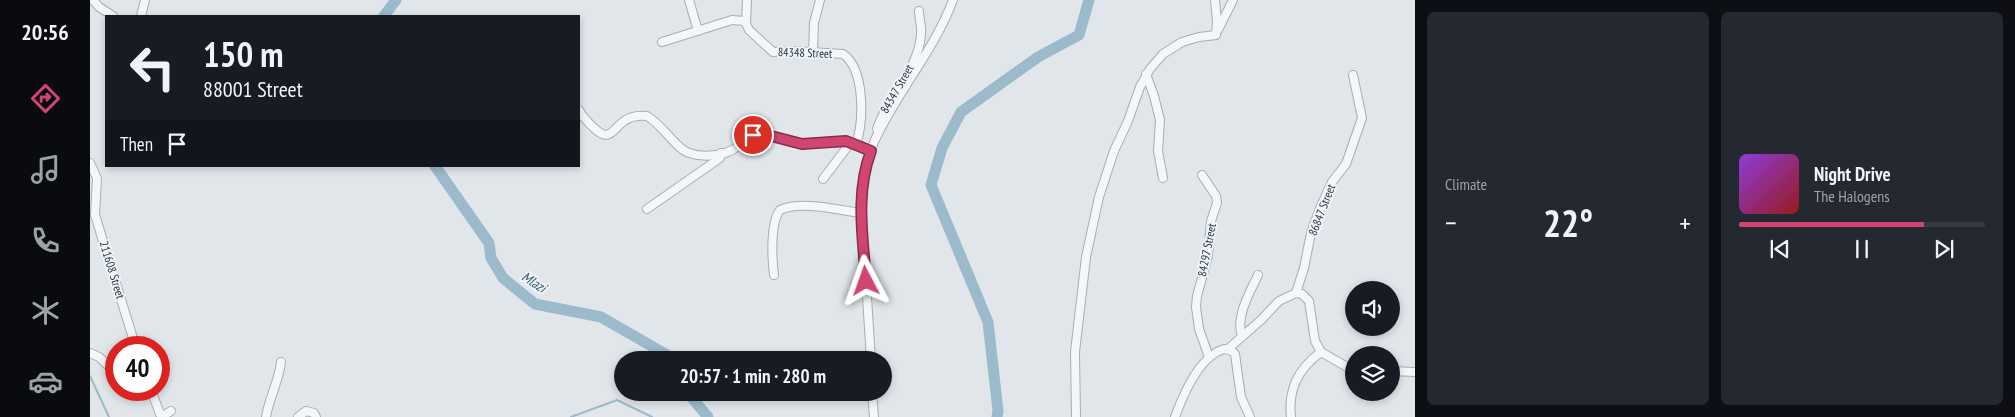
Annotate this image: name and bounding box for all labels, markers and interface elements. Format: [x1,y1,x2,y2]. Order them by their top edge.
text: 20:56 [21,18,69,46]
text: 150 m [203,31,284,77]
icon: left [120,35,185,100]
street label: 84348 Street [778,44,833,61]
street label: 84347 Street [877,61,917,116]
text: 88001 Street [203,75,303,103]
icon: directions [28,81,63,116]
pin [732,114,774,156]
icon: arrive [739,121,767,149]
icon: arrive [163,130,191,158]
text: Then [120,132,153,156]
icon: music [28,152,63,187]
text: Night Drive [1814,162,1891,186]
text: Climate [1445,174,1487,194]
street label: 86847 Street [1305,181,1338,238]
text: The Halogens [1814,186,1890,206]
text: 22° [1543,198,1593,247]
text: − [1445,204,1457,241]
text: + [1679,204,1691,241]
street label: 84297 Street [1194,221,1219,278]
icon: phone [28,223,63,258]
icon: previous [1766,235,1794,263]
icon: pause [1848,235,1876,263]
icon: next [1930,235,1958,263]
street label: 211608 Street [97,239,129,301]
position arrow [839,254,891,306]
water label: Mlazi [518,267,551,298]
map controls [1345,281,1400,401]
button: sound [1345,281,1400,336]
icon: climate [28,293,63,328]
speed limit sign: 40 [105,336,170,401]
button: layers [1345,346,1400,401]
icon: car [28,364,63,399]
text: 20:57 · 1 min · 280 m [680,364,826,388]

